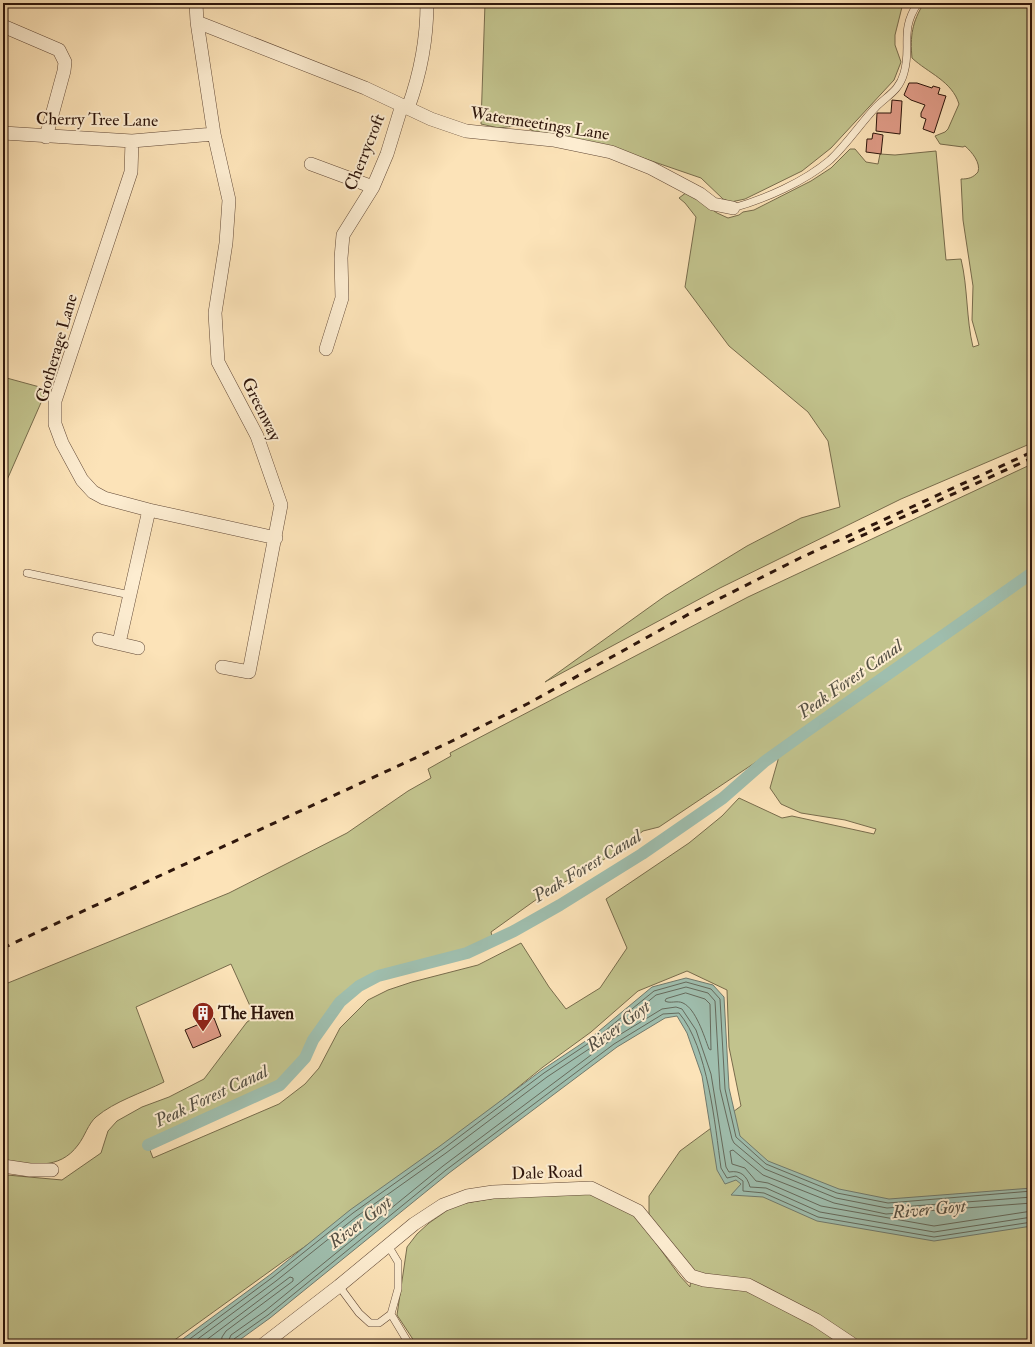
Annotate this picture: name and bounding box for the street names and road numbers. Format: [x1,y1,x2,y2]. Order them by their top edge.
street label: Watermeetings Lane [468,102,611,145]
street label: Cherry Tree Lane [36,108,158,132]
street label: Cherrycroft [340,110,390,194]
street label: Gotherage Lane [31,292,82,405]
street label: Greenway [236,374,286,445]
street label: Dale Road [511,1161,584,1184]

